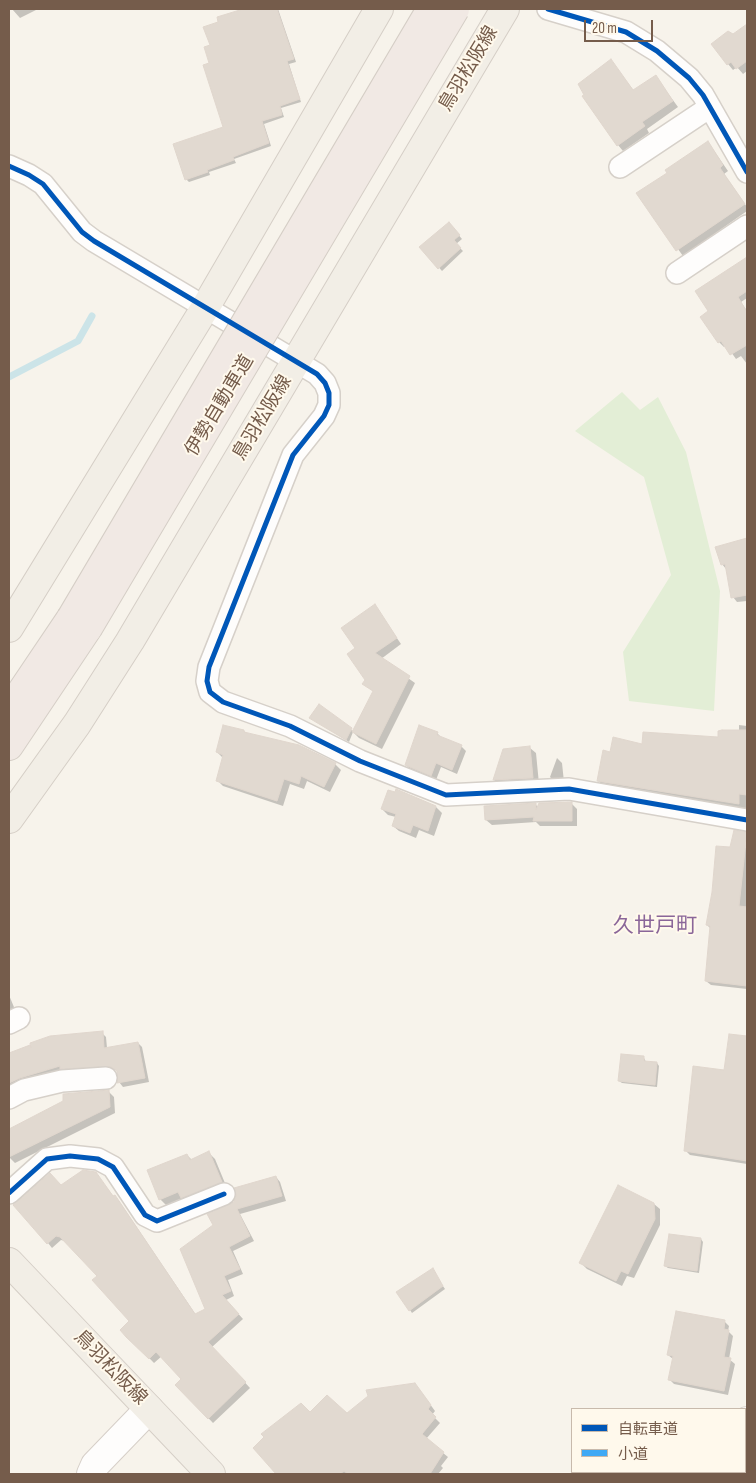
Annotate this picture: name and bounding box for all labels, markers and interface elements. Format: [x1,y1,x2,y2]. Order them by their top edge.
scale bar [586,10,655,42]
text: 20 m [592,19,617,38]
street label: 鳥羽松阪線 [435,22,503,116]
street label: 伊勢自動車道 [181,351,259,461]
street label: 鳥羽松阪線 [229,371,297,465]
district label: 久世戸町 [613,914,697,940]
street label: 鳥羽松阪線 [69,1326,151,1410]
legend [571,1408,746,1473]
text: 自転車道 [618,1420,678,1439]
text: 小道 [618,1445,648,1464]

